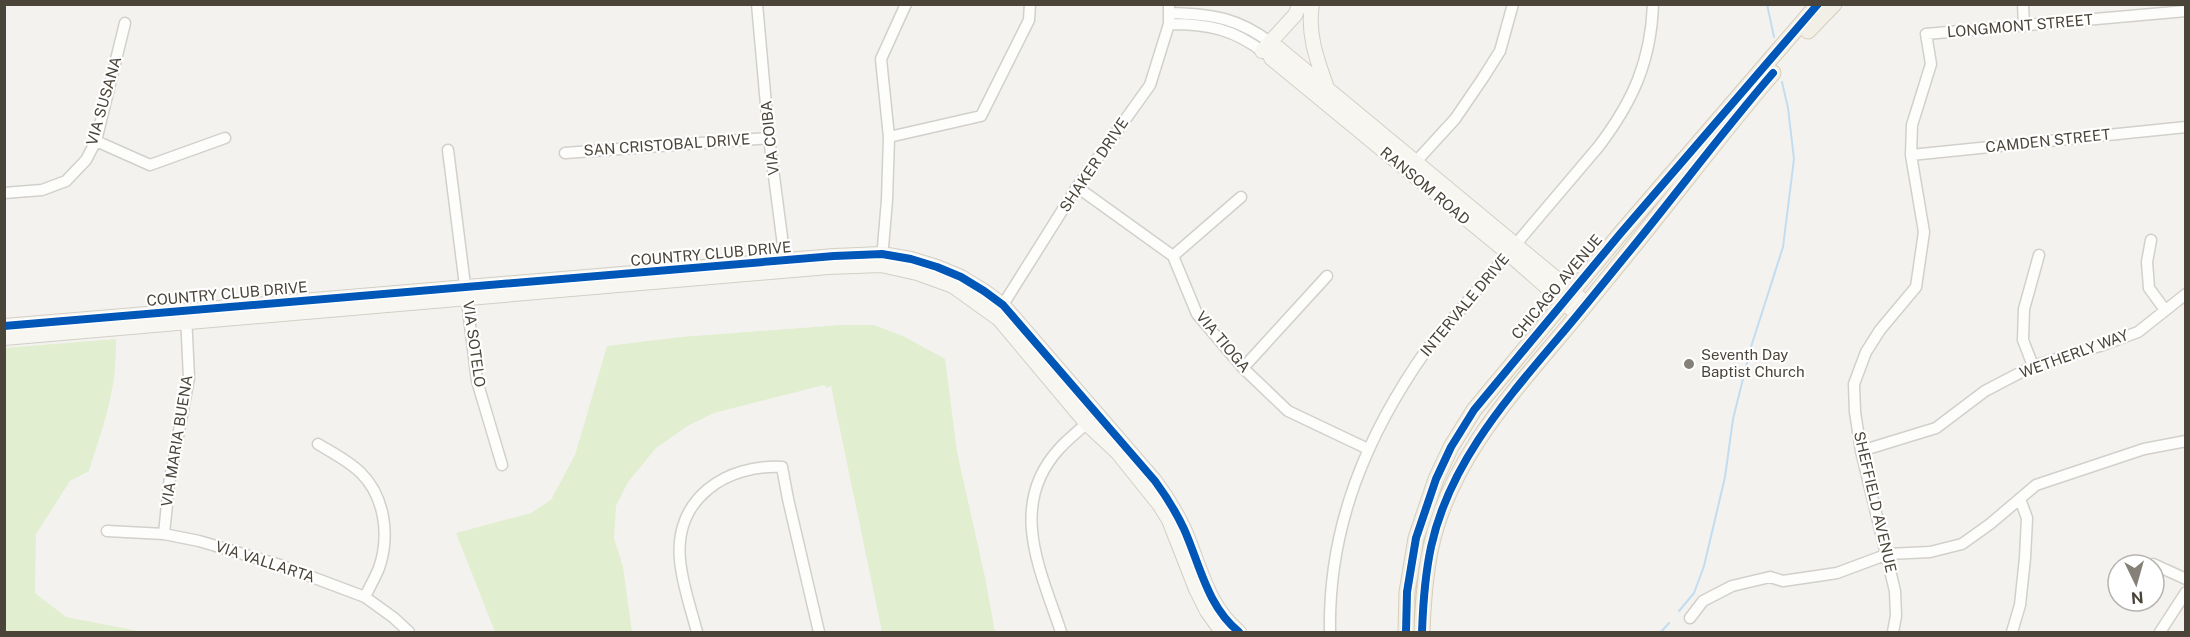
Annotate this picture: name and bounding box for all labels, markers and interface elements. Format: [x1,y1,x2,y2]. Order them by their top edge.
street label: LONGMONT STREET [1946,11,2094,40]
street label: VIA SUSANA [83,54,124,147]
street label: VIA COIBA [757,100,782,176]
street label: SHAKER DRIVE [1056,114,1131,215]
street label: CAMDEN STREET [1985,125,2111,156]
street label: SAN CRISTOBAL DRIVE [583,130,751,159]
street label: RANSOM ROAD [1377,143,1473,228]
street label: CHICAGO AVENUE [1508,231,1605,342]
street label: COUNTRY CLUB DRIVE [630,238,792,269]
street label: INTERVALE DRIVE [1417,250,1512,359]
street label: COUNTRY CLUB DRIVE [146,278,308,309]
street label: VIA SOTELO [460,300,489,388]
street label: VIA TIOGA [1193,308,1254,376]
street label: WETHERLY WAY [2017,326,2131,381]
place label: Seventh Day Baptist Church [1701,346,1805,380]
marker: Seventh Day Baptist Church [1682,357,1696,371]
street label: VIA MARIA BUENA [158,373,195,508]
street label: SHEFFIELD AVENUE [1851,430,1900,574]
street label: VIA VALLARTA [213,537,317,586]
north arrow [2106,553,2166,613]
text: N [2130,587,2144,607]

